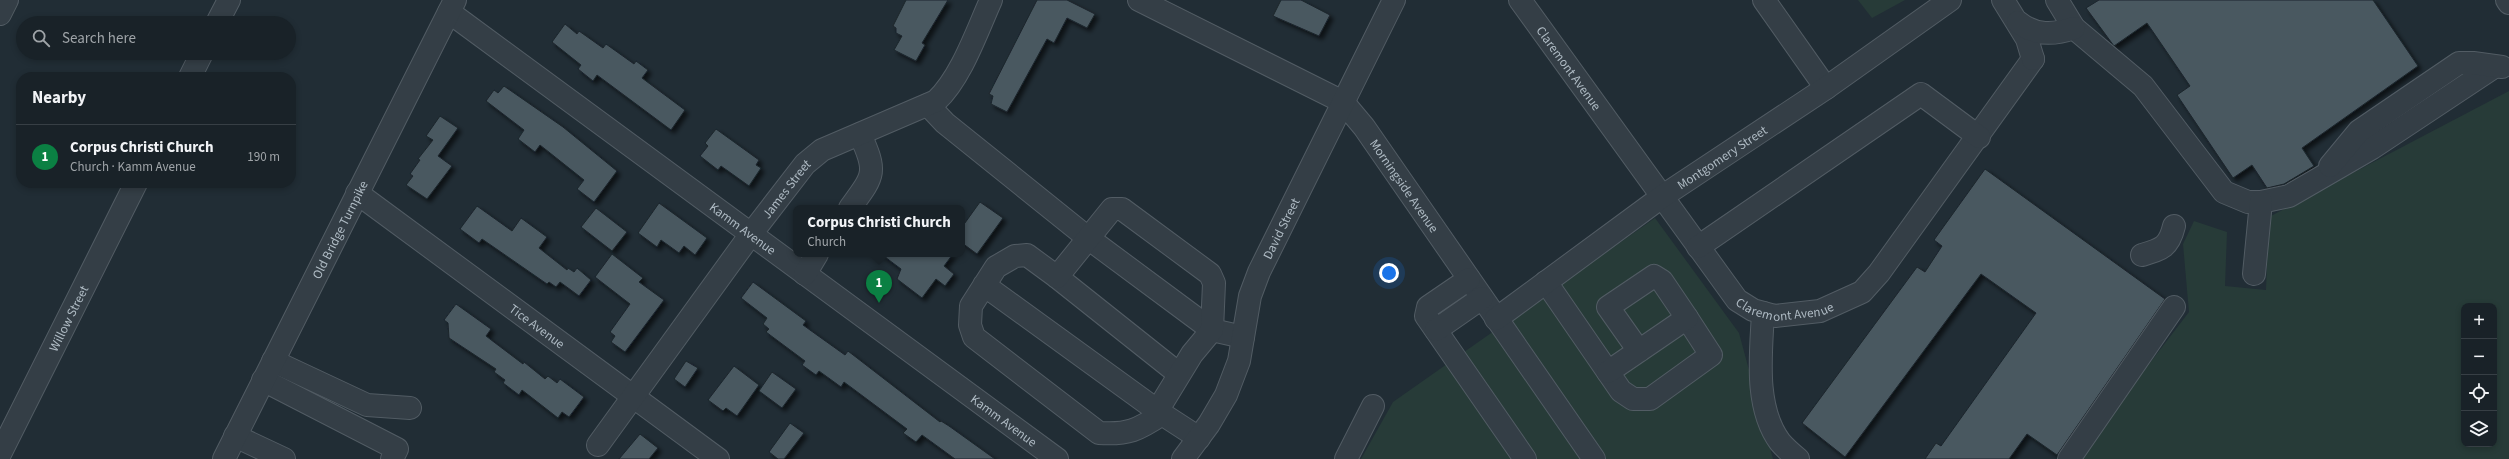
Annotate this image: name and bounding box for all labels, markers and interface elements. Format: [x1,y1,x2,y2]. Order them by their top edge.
search box [16,16,296,60]
street label: Claremont Avenue [1532,23,1605,115]
icon: search [30,27,52,49]
text: Search here [62,28,136,49]
text: Nearby [32,86,86,110]
street label: Montgomery Street [1674,121,1772,194]
street label: Morningside Avenue [1365,136,1443,237]
text: Corpus Christi Church [70,137,214,158]
text: 1 [42,148,48,166]
text: 190 m [247,148,280,166]
street label: James Street [758,155,815,223]
text: Church · Kamm Avenue [70,158,196,176]
street label: Old Bridge Turnpike [308,178,373,282]
street label: David Street [1259,194,1305,262]
street label: Kamm Avenue [706,199,779,259]
popup [793,205,965,257]
text: Corpus Christi Church [807,212,951,233]
text: Church [807,233,846,251]
your location [1379,263,1399,283]
pin: 1 [866,270,892,303]
street label: Willow Street [45,282,93,355]
street label: Claremont Avenue [1732,294,1837,326]
street label: Tice Avenue [505,300,568,353]
map controls [2461,303,2497,447]
button: + [2461,303,2497,339]
button: − [2461,339,2497,375]
button: locate [2461,375,2497,411]
street label: Kamm Avenue [967,390,1040,451]
button: layers [2461,411,2497,447]

